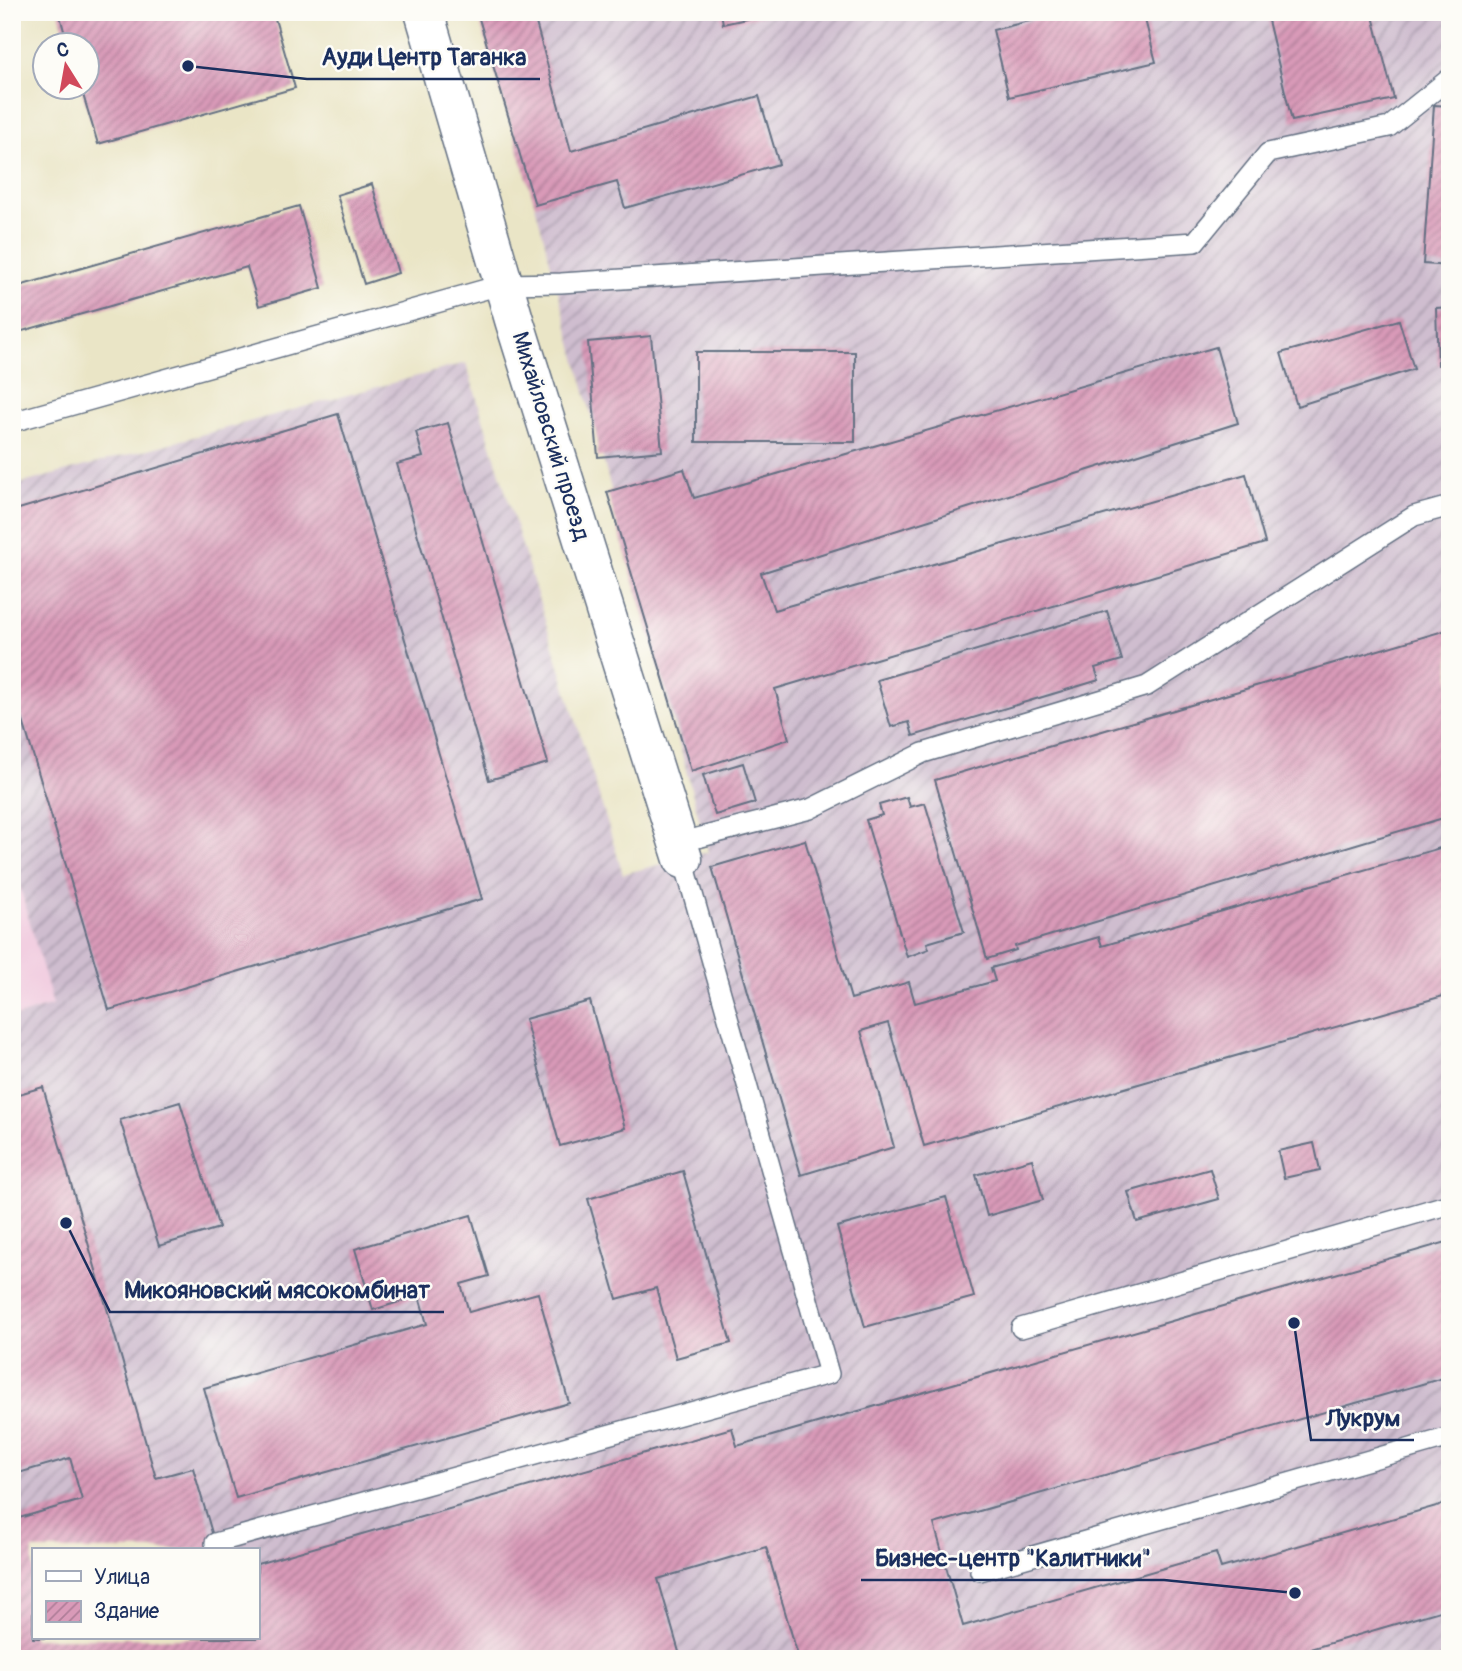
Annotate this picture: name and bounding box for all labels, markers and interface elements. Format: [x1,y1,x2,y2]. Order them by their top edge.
north arrow [32,32,102,102]
callout: Ауди Центр Таганка [307,34,540,79]
text: С [55,37,71,63]
text: Ауди Центр Таганка [322,43,526,72]
street label: Михайловский проезд [505,328,597,544]
callout: Микояновский мясокомбинат [110,1267,444,1312]
text: Микояновский мясокомбинат [124,1276,431,1305]
callout: Лукрум [1311,1395,1414,1440]
text: Лукрум [1325,1404,1400,1433]
callout: Бизнес-центр "Калитники" [861,1535,1164,1580]
text: Бизнес-центр "Калитники" [875,1544,1151,1573]
legend [32,1548,259,1640]
text: Улица [94,1564,150,1591]
text: Здание [94,1598,160,1625]

